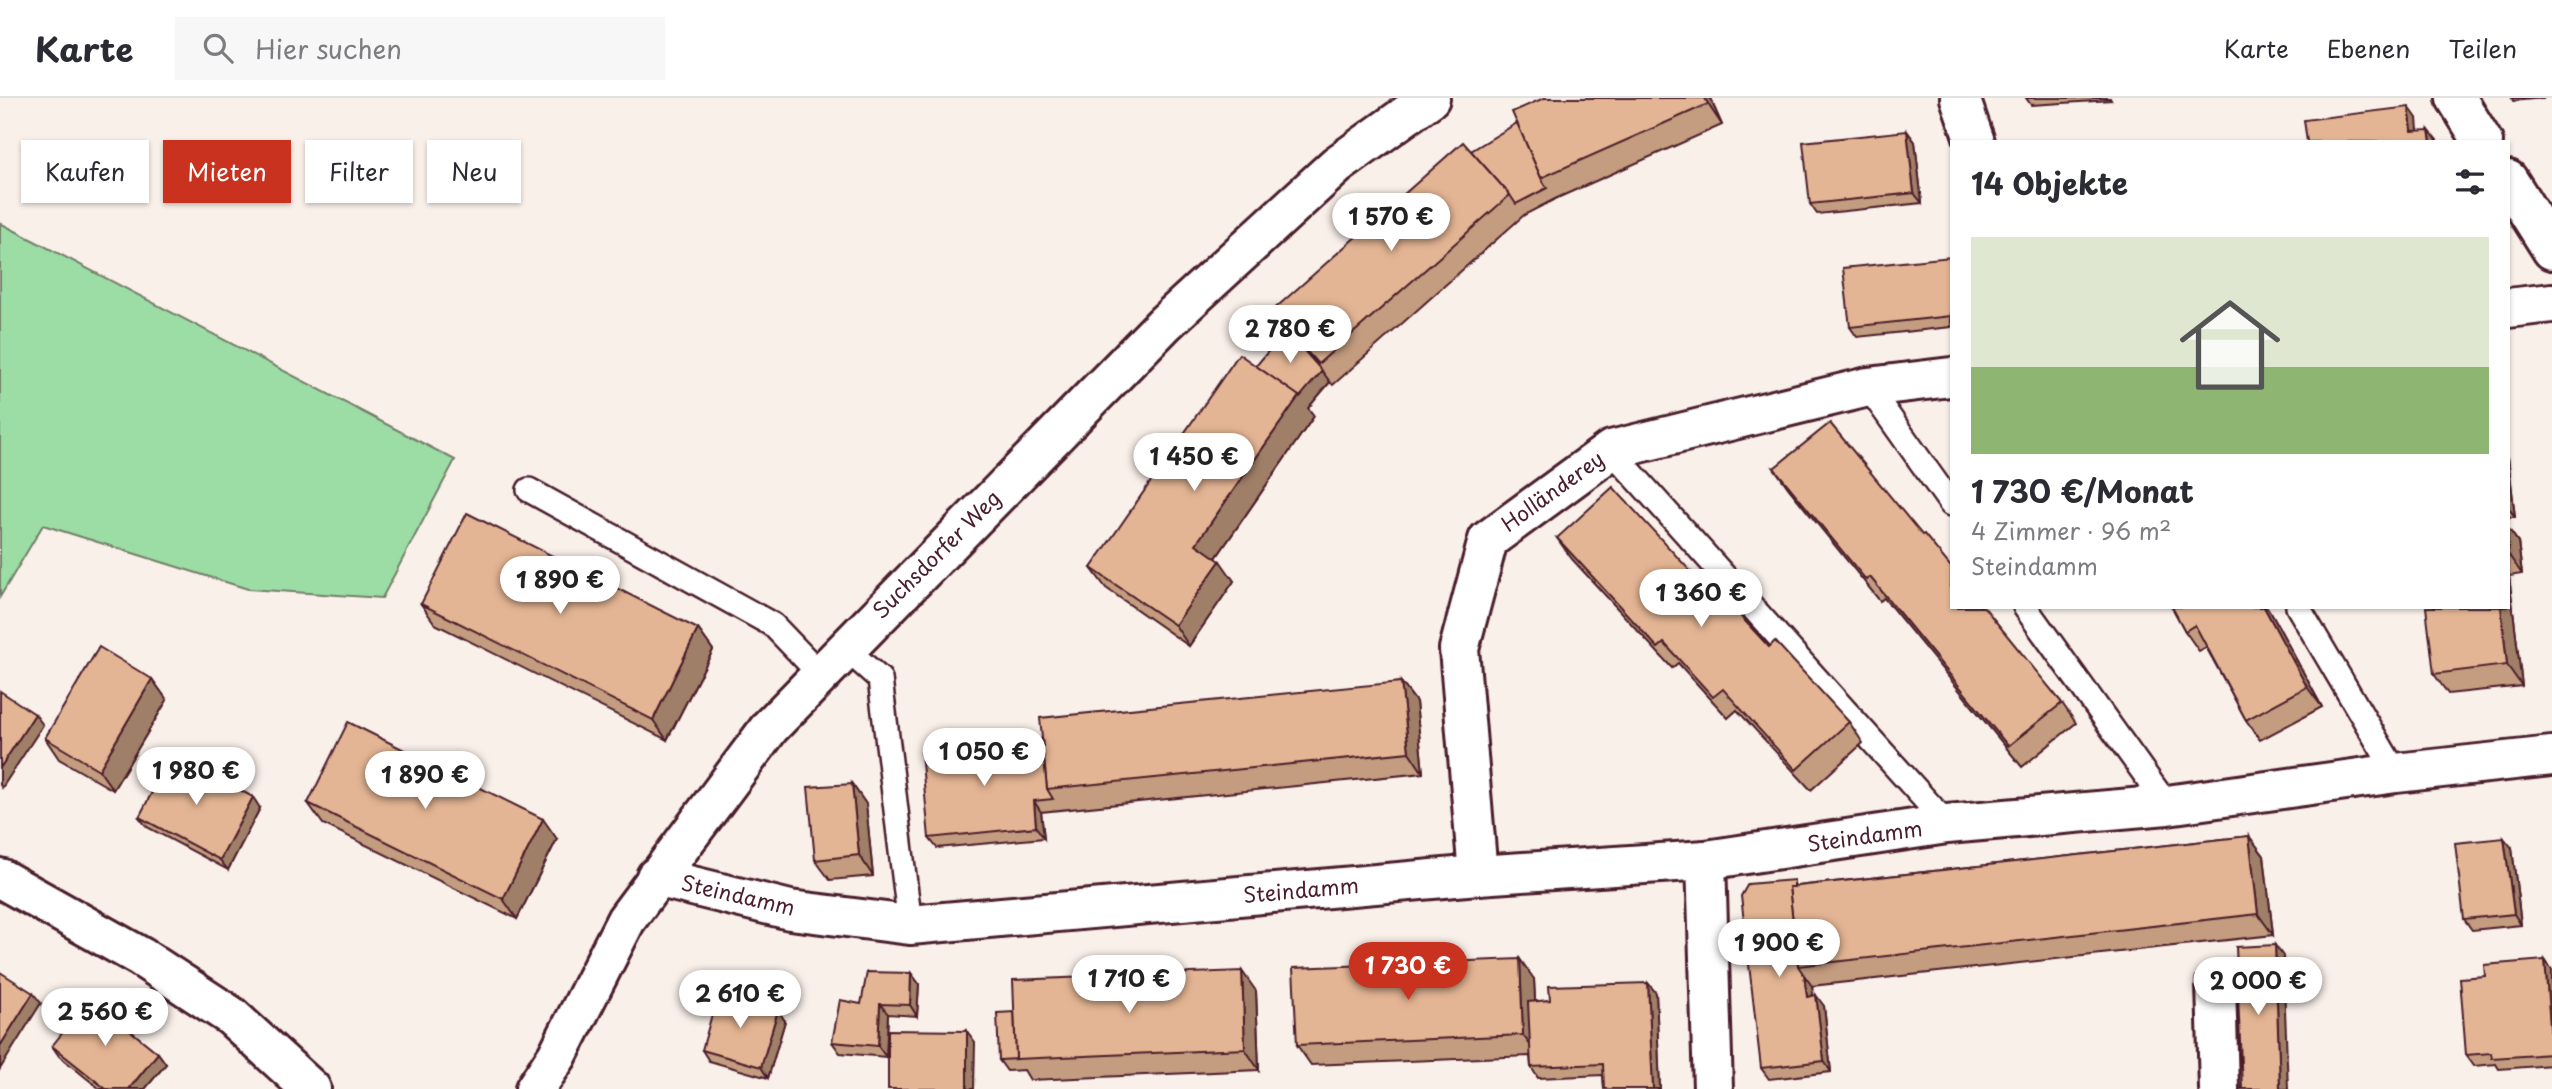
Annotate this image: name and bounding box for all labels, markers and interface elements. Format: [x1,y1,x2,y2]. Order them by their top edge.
search box [175,17,665,80]
text: Karte [35,23,133,73]
icon: search [199,29,237,67]
text: Hier suchen [255,29,402,68]
text: Karte [2224,30,2289,66]
text: Ebenen [2327,30,2410,66]
text: Teilen [2448,30,2517,66]
chip: Kaufen [21,140,149,203]
chip: Mieten [163,140,291,203]
chip: Filter [305,140,413,203]
chip: Neu [427,140,521,203]
text: 14 Objekte [1971,160,2128,205]
icon: filters [2451,163,2489,201]
pin: 1 570 € [1326,194,1456,253]
text: 1 570 € [1348,198,1434,233]
icon: home [2167,282,2293,408]
pin: 2 780 € [1225,306,1355,365]
text: 2 780 € [1245,310,1335,345]
pin: 1 450 € [1129,434,1259,493]
text: 1 450 € [1149,438,1239,473]
street label: Holländerey [1494,442,1610,539]
text: 1 730 €/Monat [1971,468,2194,513]
street label: Suchsdorfer Weg [864,482,1007,625]
text: 4 Zimmer · 96 m² [1971,513,2171,548]
text: Steindamm [1971,548,2098,583]
pin: 1 890 € [495,556,625,616]
text: 1 890 € [516,561,604,596]
pin: 1 360 € [1636,570,1766,629]
text: 1 360 € [1655,574,1747,609]
pin: 1 050 € [919,728,1049,788]
text: 1 050 € [939,733,1029,768]
pin: 1 980 € [131,748,261,807]
text: 1 980 € [152,752,240,787]
pin: 1 890 € [360,752,490,811]
text: 1 890 € [381,756,469,791]
street label: Steindamm [1805,811,1924,859]
street label: Steindamm [678,865,798,923]
street label: Steindamm [1242,868,1360,910]
pin: 1 900 € [1714,920,1844,979]
text: 1 900 € [1734,924,1824,959]
pin: 1 730 € [1343,942,1473,1002]
text: 1 730 € [1365,947,1451,982]
pin: 1 710 € [1064,956,1194,1015]
pin: 2 000 € [2193,958,2323,1017]
text: 1 710 € [1088,960,1170,995]
text: 2 000 € [2209,962,2307,997]
pin: 2 610 € [675,970,805,1030]
text: 2 610 € [695,975,785,1010]
pin: 2 560 € [40,988,170,1048]
text: 2 560 € [57,993,153,1028]

